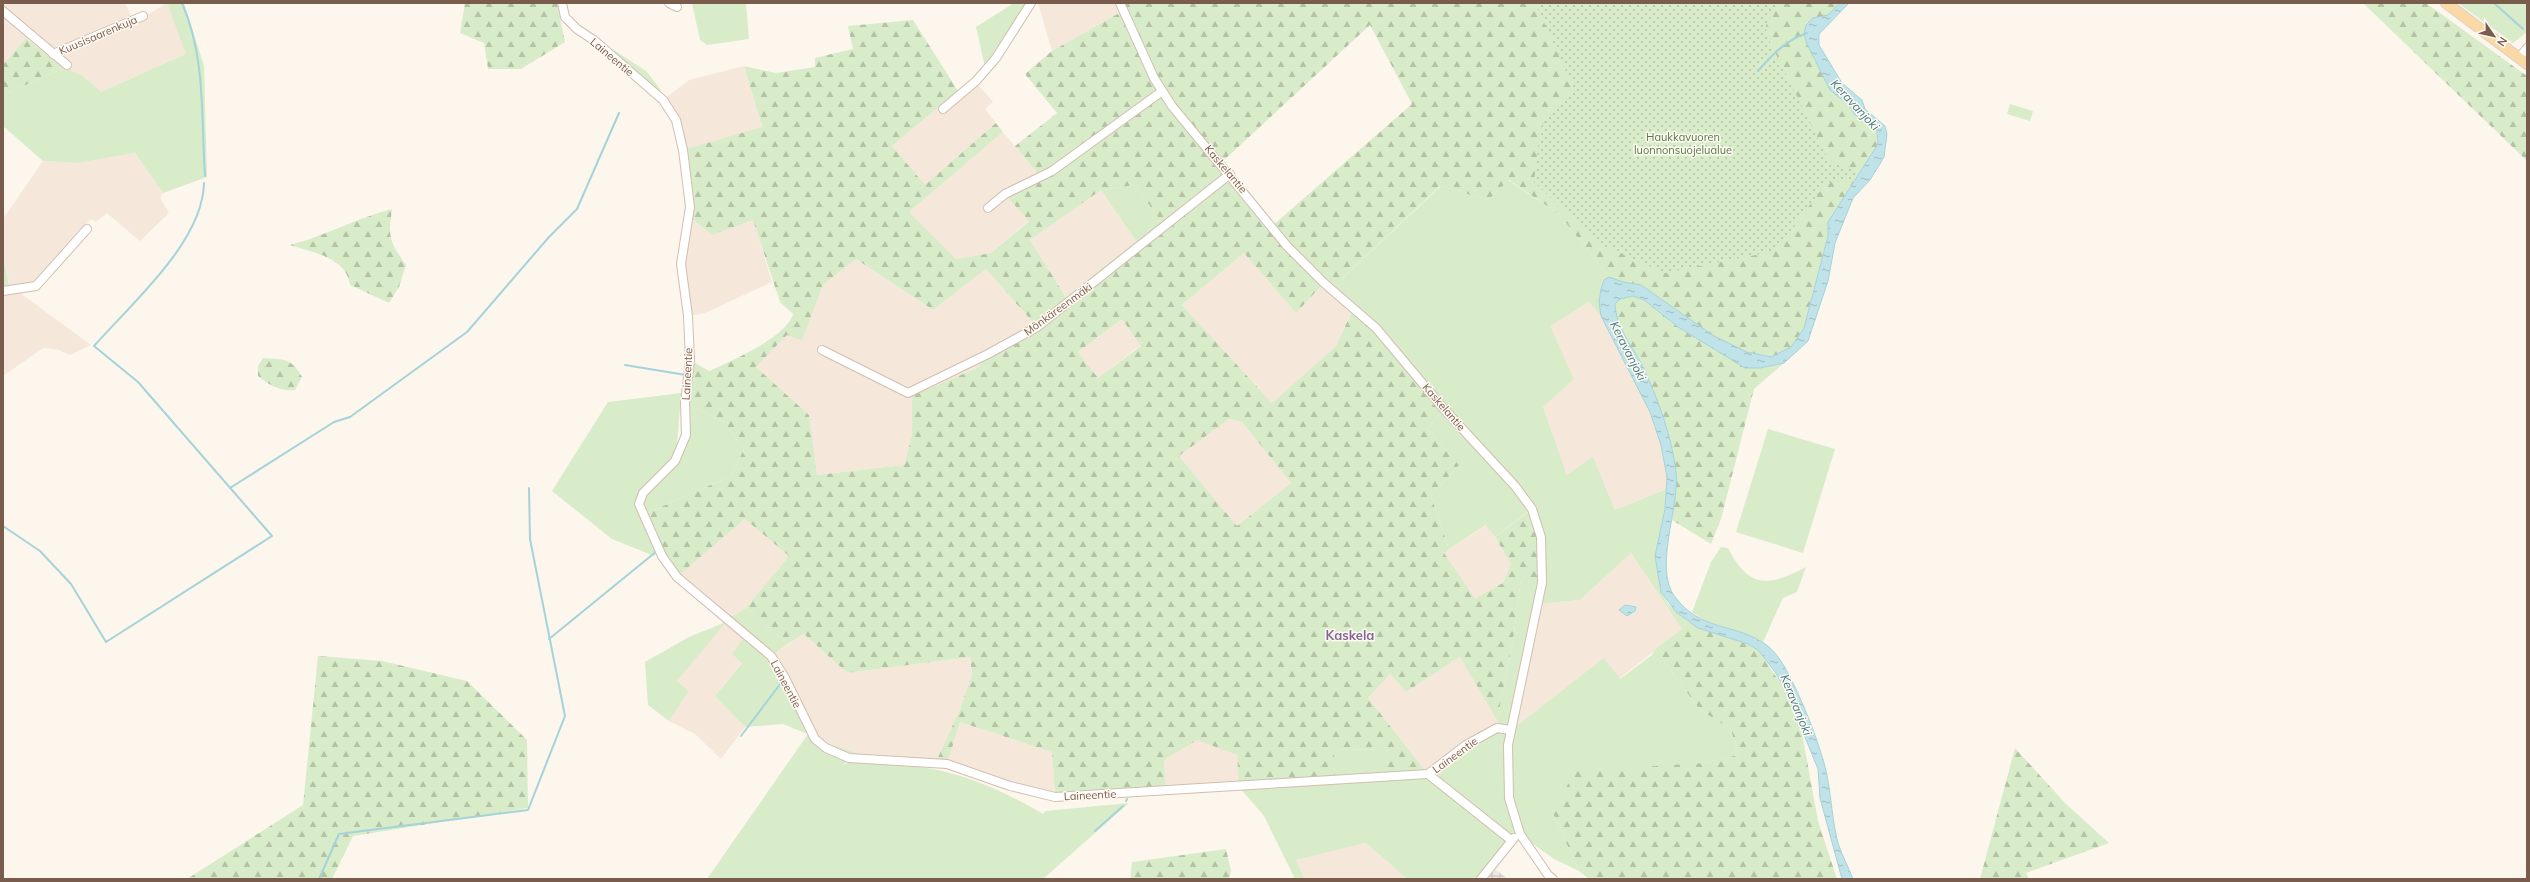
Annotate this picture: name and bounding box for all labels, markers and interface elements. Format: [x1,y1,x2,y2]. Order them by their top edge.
street label: Kuusisaarenkuja [57,12,139,58]
north arrow [2474,16,2514,56]
text: N [2494,34,2510,49]
street label: Laineentie [587,35,637,79]
water label: Keravanjoki [1828,76,1883,134]
park label: Haukkavuoren luonnonsuojelualue [1634,130,1732,157]
street label: Kaskelantie [1202,142,1250,196]
street label: Mönkäreenmäki [1021,279,1095,339]
water label: Keravanjoki [1607,319,1650,383]
street label: Laineentie [679,347,695,401]
street label: Kaskelantie [1419,380,1469,434]
district label: Kaskela [1326,627,1374,643]
street label: Laineentie [767,658,805,710]
water label: Keravanjoki [1777,672,1816,738]
street label: Laineentie [1430,734,1480,776]
street label: Laineentie [1063,787,1117,803]

